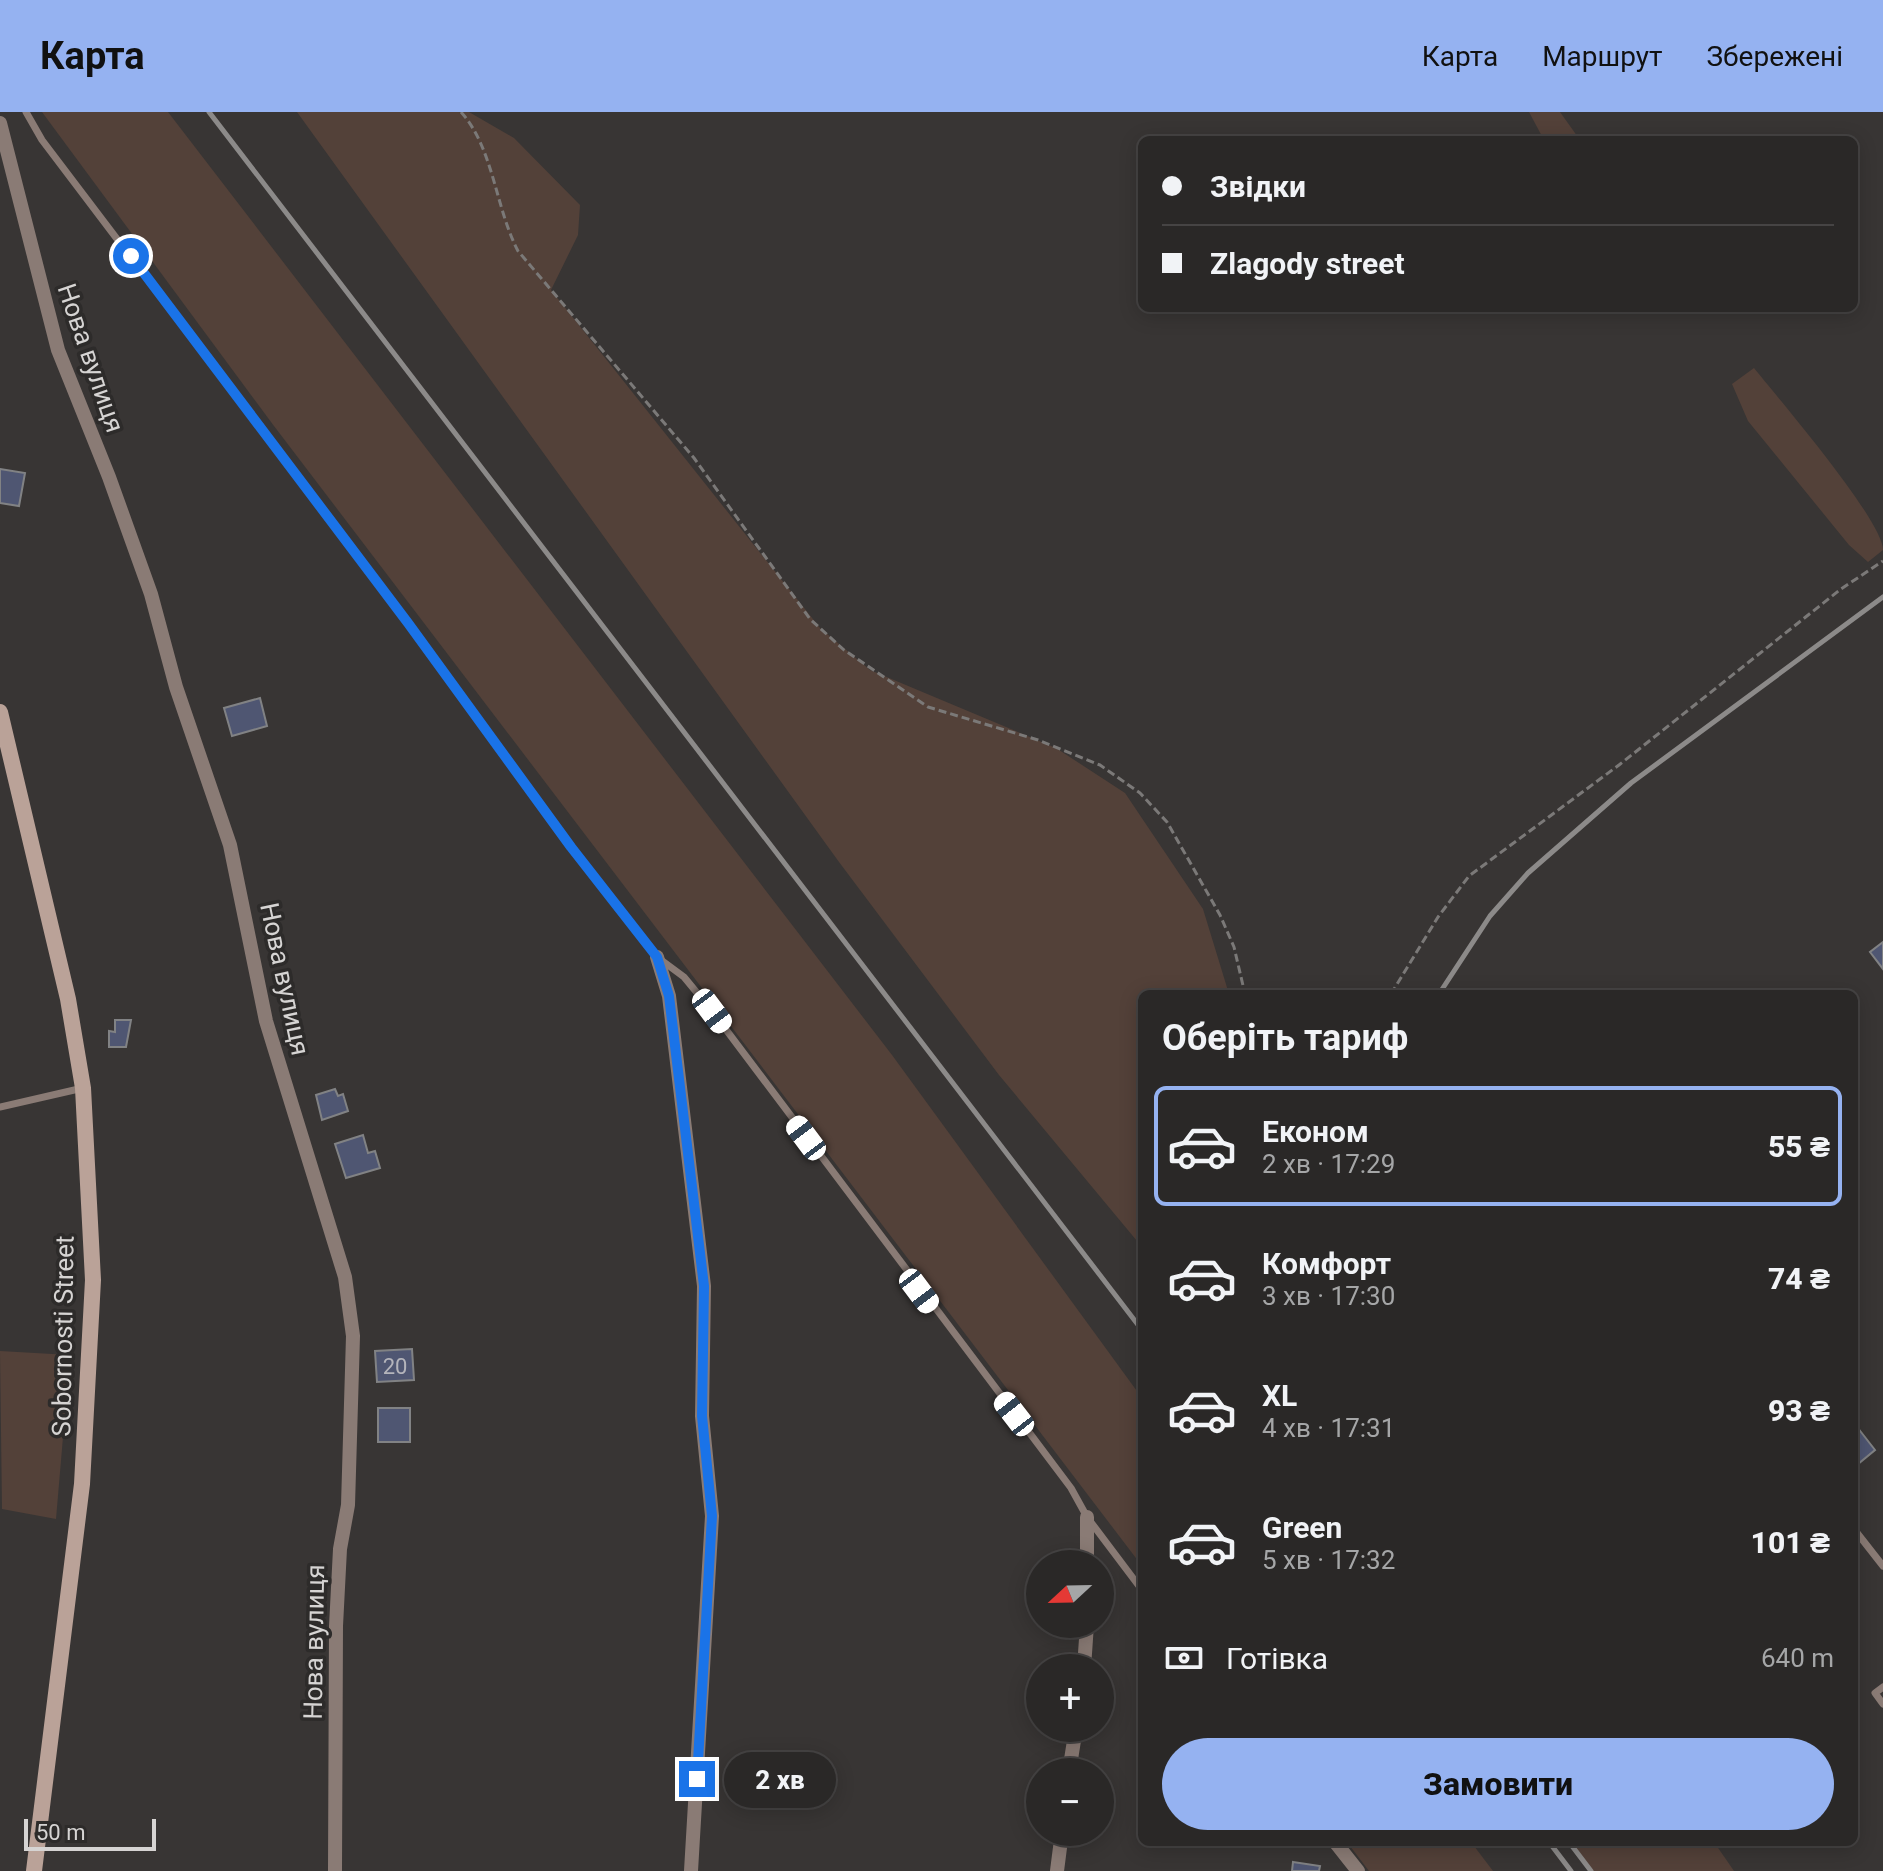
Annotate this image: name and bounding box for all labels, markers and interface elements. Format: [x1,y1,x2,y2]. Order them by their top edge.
text: Карта [40,34,145,78]
text: Карта [1422,40,1498,73]
text: Маршрут [1542,40,1662,73]
text: Збережені [1706,40,1843,73]
text: Звідки [1210,169,1306,204]
route start [113,238,149,274]
text: Zlagody street [1210,246,1405,281]
street label: Нова вулиця [52,280,130,436]
street label: Нова вулиця [254,900,316,1058]
car [688,985,736,1037]
text: Оберіть тариф [1162,1017,1408,1059]
icon: car [1166,1110,1238,1182]
car [782,1112,830,1164]
text: Економ [1262,1114,1369,1149]
text: 55 ₴ [1768,1129,1830,1164]
text: 2 хв · 17:29 [1262,1149,1395,1179]
street label: Sobornosti Street [46,1235,80,1437]
icon: car [1166,1242,1238,1314]
text: Комфорт [1262,1246,1391,1281]
text: 74 ₴ [1768,1261,1830,1296]
car [895,1265,943,1317]
text: 3 хв · 17:30 [1262,1281,1395,1311]
house number: 20 [383,1354,407,1379]
icon: car [1166,1374,1238,1446]
text: XL [1262,1378,1297,1413]
car [990,1388,1038,1440]
text: 93 ₴ [1768,1393,1830,1428]
text: 4 хв · 17:31 [1262,1413,1395,1443]
icon: car [1166,1506,1238,1578]
text: Green [1262,1510,1342,1545]
text: 101 ₴ [1751,1525,1830,1560]
text: 5 хв · 17:32 [1262,1545,1395,1575]
north arrow [1026,1550,1114,1638]
map controls [1026,1550,1114,1846]
street label: Нова вулиця [298,1564,330,1720]
icon: cash [1162,1636,1206,1680]
text: Готівка [1226,1641,1328,1676]
text: 640 m [1761,1643,1834,1673]
button: + [1026,1654,1114,1742]
button: Замовити [1162,1738,1834,1830]
callout: 2 хв [725,1751,837,1807]
button: − [1026,1758,1114,1846]
route end [679,1761,715,1797]
text: 2 хв [755,1765,805,1795]
scale bar [24,1815,156,1851]
text: 50 m [36,1820,85,1845]

